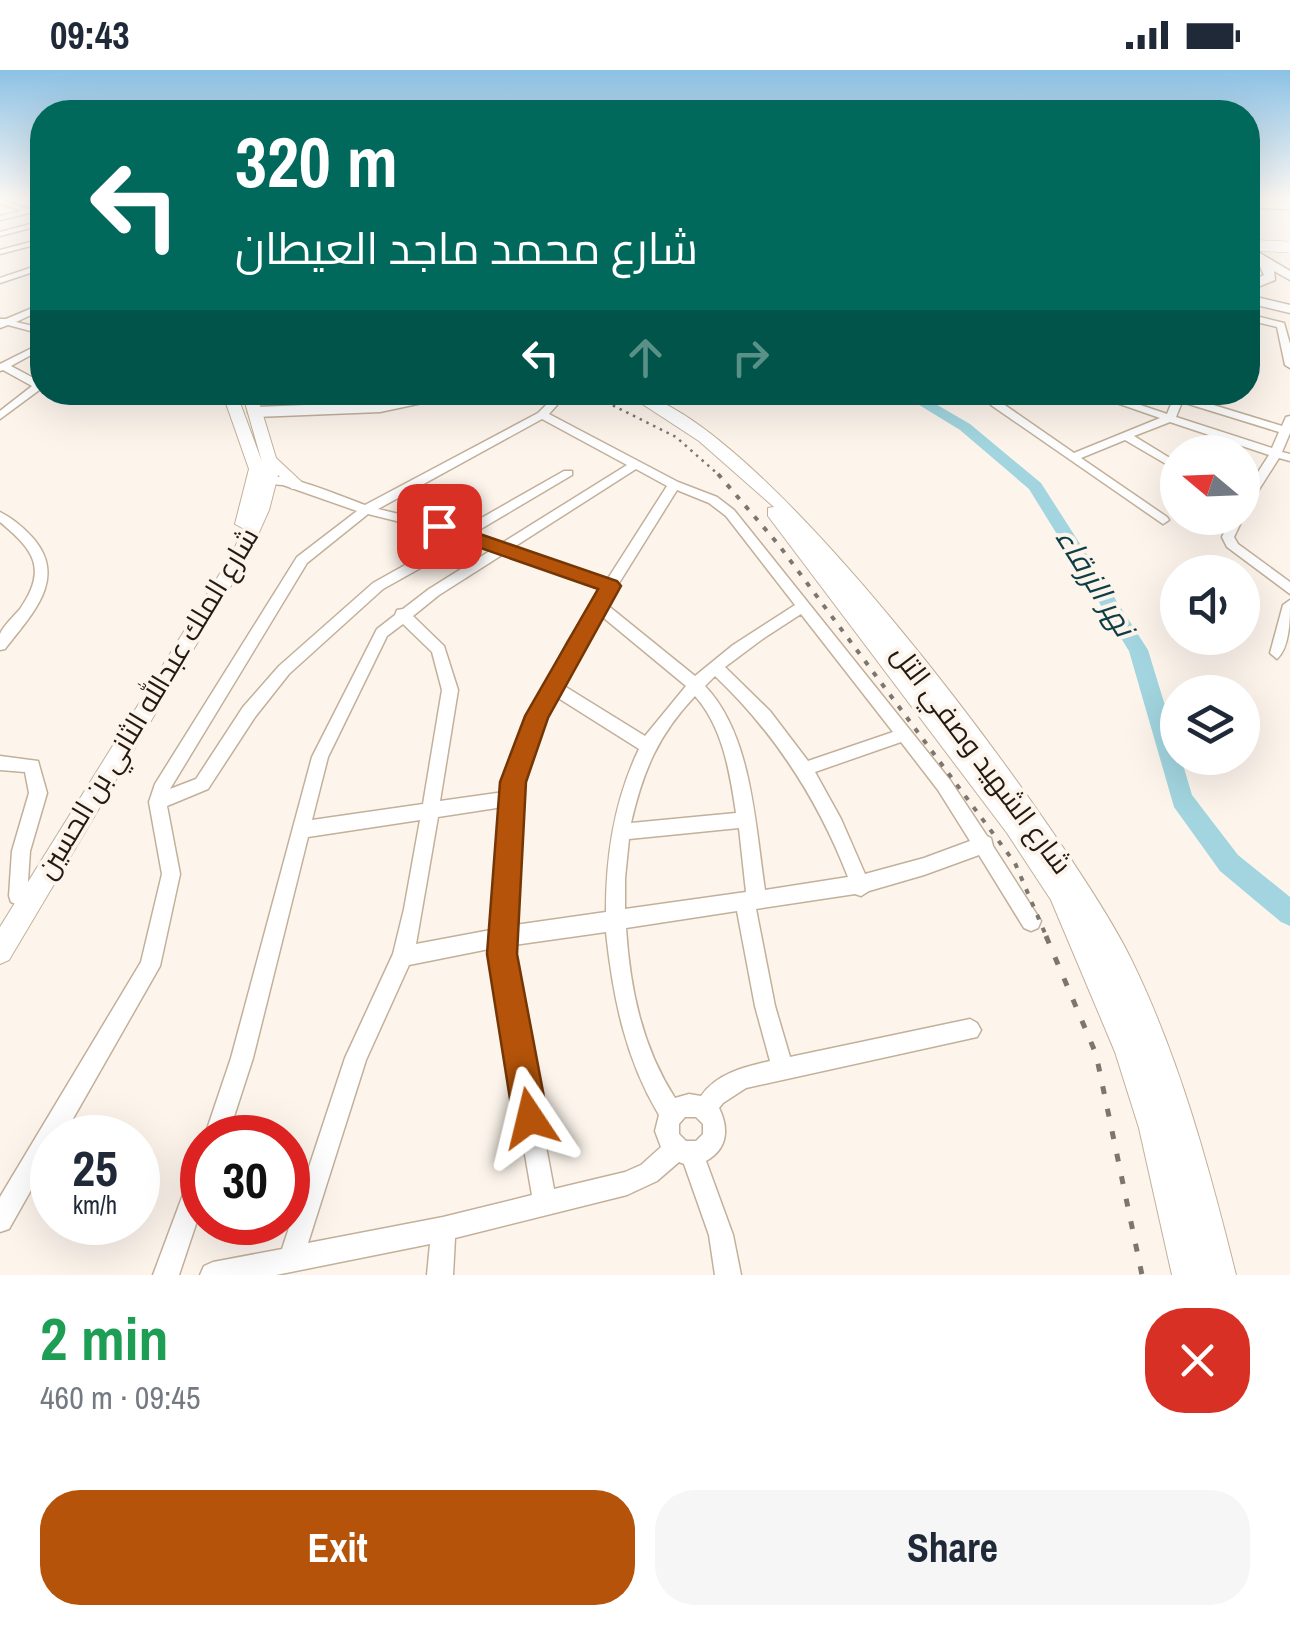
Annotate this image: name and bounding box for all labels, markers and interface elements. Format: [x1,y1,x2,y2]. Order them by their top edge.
text: 09:43 [50,10,130,61]
text: 320 m [235,115,398,209]
icon: left [70,140,200,270]
text: شارع محمد ماجد العيطان [235,217,698,278]
icon: left [513,330,568,385]
icon: ahead [618,330,673,385]
icon: right [723,330,778,385]
north arrow [1160,435,1260,535]
map controls [1160,435,1260,775]
pin [397,484,482,569]
icon: arrive [412,499,467,554]
street label: شارع الملك عبدالله الثاني بن الحسين [27,520,270,887]
water label: نهر الزرقاء [1047,520,1146,646]
button: sound [1160,555,1260,655]
street label: شارع الشهيد وصفي التل [881,636,1081,883]
button: layers [1160,675,1260,775]
position arrow [478,1066,582,1170]
speed limit sign: 30 [180,1115,310,1245]
text: 25 [72,1134,118,1202]
text: km/h [73,1188,117,1222]
text: 2 min [40,1298,169,1379]
button: close [1145,1308,1250,1413]
text: 460 m · 09:45 [40,1376,200,1419]
button: Exit [40,1490,635,1605]
button: Share [655,1490,1250,1605]

